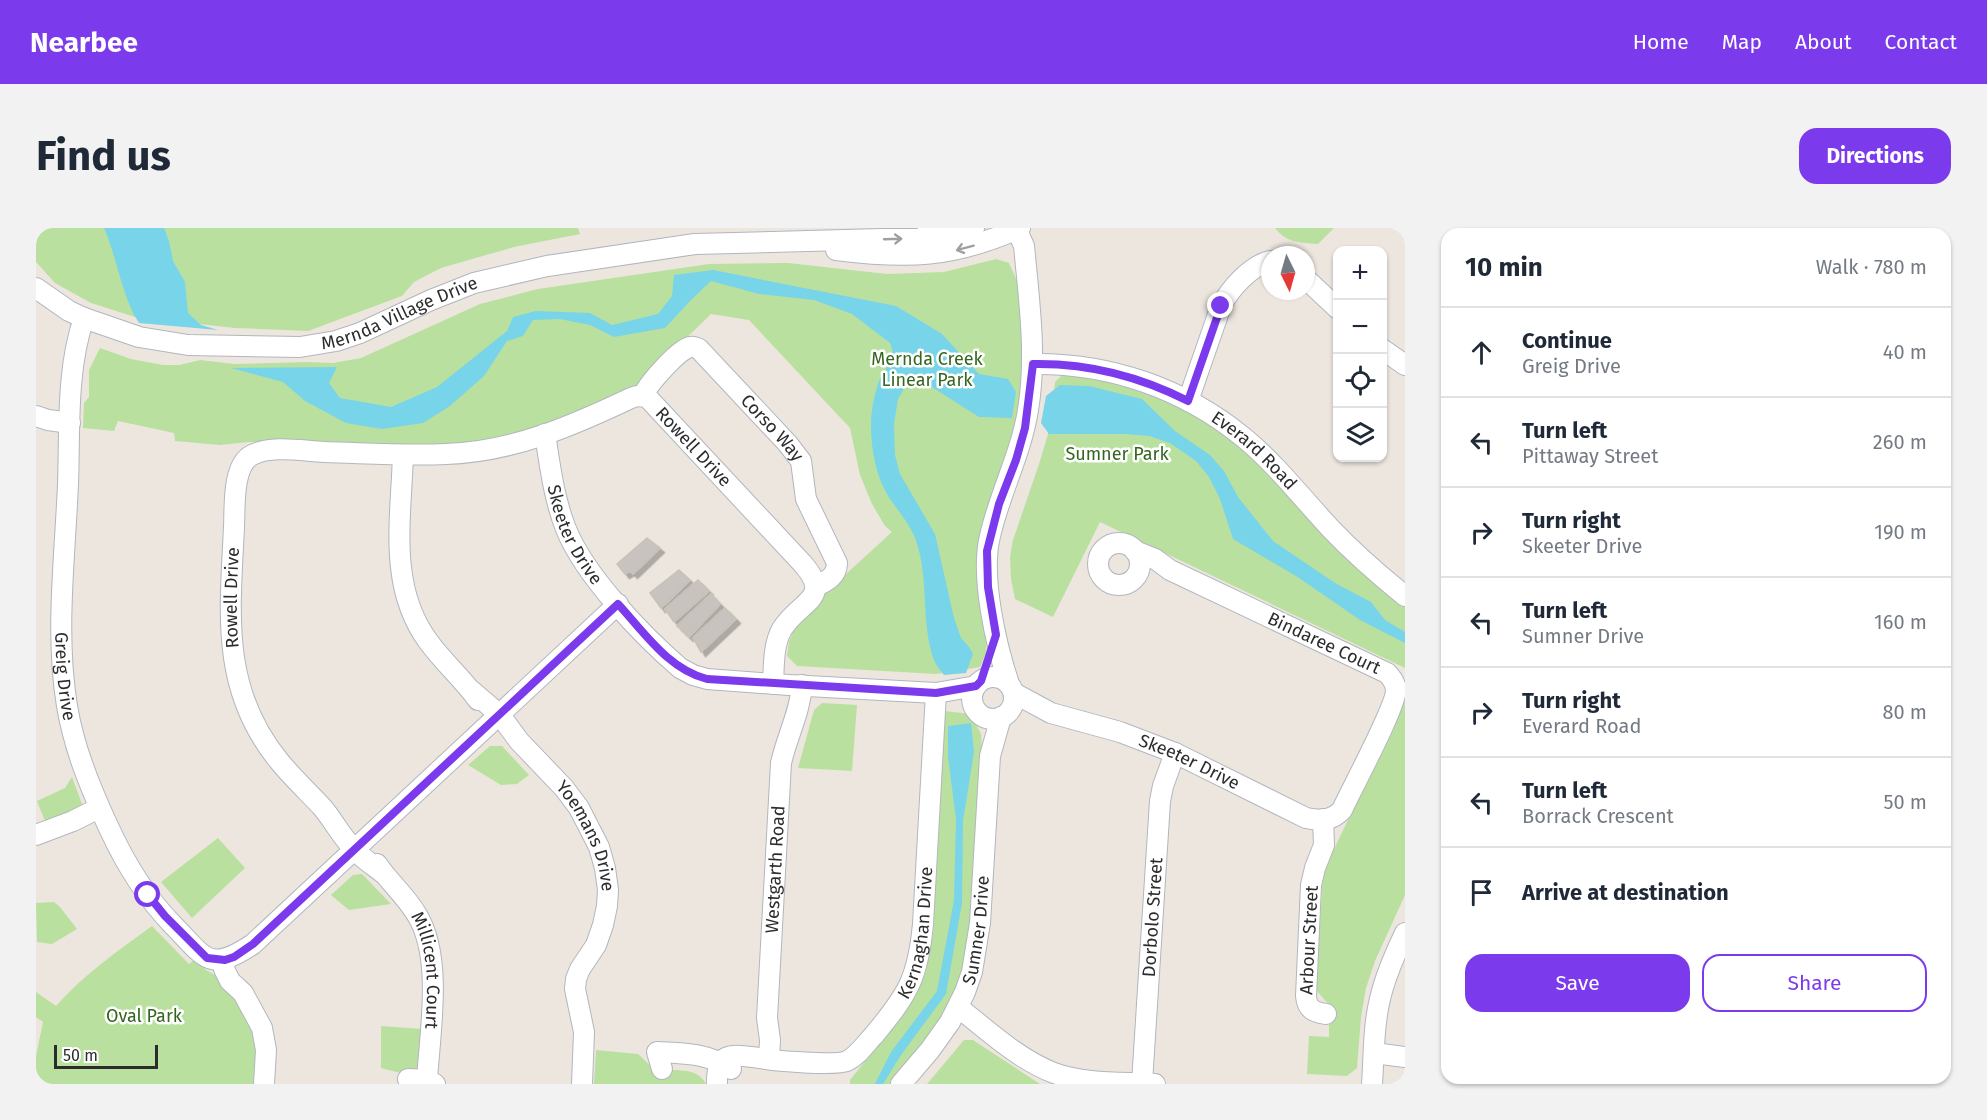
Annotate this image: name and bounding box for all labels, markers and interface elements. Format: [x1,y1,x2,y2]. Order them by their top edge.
text: Nearbee [30,26,138,59]
text: Home [1633,29,1689,55]
text: Map [1722,29,1762,55]
text: About [1795,29,1852,55]
text: Contact [1885,29,1957,55]
button: Directions [1799,128,1951,184]
text: Find us [36,131,171,181]
one-way arrow [882,233,902,245]
one-way arrow [956,243,975,254]
north arrow [1261,246,1315,300]
map controls [1333,246,1387,462]
button: + [1333,246,1387,300]
text: 10 min [1465,252,1543,283]
text: Walk · 780 m [1816,255,1927,279]
street label: Mernda Village Drive [319,272,481,354]
route end [1207,292,1233,318]
button: − [1333,300,1387,354]
text: Continue [1522,327,1612,354]
icon: ahead [1465,336,1498,369]
text: 40 m [1883,340,1927,364]
park label: Mernda Creek Linear Park [871,348,984,391]
button: locate [1333,354,1387,408]
text: Greig Drive [1522,354,1621,378]
street label: Corso Way [736,390,808,466]
street label: Rowell Drive [651,402,736,491]
street label: Everard Road [1207,406,1301,494]
button: layers [1333,408,1387,462]
text: Turn left [1522,417,1607,444]
icon: left [1465,426,1498,459]
text: 260 m [1873,430,1927,454]
park label: Sumner Park [1065,443,1169,465]
text: Pittaway Street [1522,444,1658,468]
street label: Skeeter Drive [543,483,607,589]
text: Turn right [1522,507,1621,534]
icon: right [1465,516,1498,549]
text: 190 m [1874,520,1927,544]
text: Skeeter Drive [1522,534,1643,558]
street label: Rowell Drive [220,547,244,649]
text: Turn left [1522,597,1607,624]
icon: left [1465,606,1498,639]
street label: Bindaree Court [1264,607,1384,679]
text: 160 m [1874,610,1927,634]
text: Sumner Drive [1522,624,1644,648]
street label: Greig Drive [50,632,81,723]
text: Turn right [1522,687,1621,714]
icon: right [1465,696,1498,729]
text: 80 m [1882,700,1927,724]
text: Everard Road [1522,714,1641,738]
street label: Skeeter Drive [1136,729,1243,794]
street label: Yoemans Drive [552,776,619,893]
text: Turn left [1522,777,1607,804]
icon: left [1465,786,1498,819]
text: 50 m [1883,790,1927,814]
text: Borrack Crescent [1522,804,1674,828]
street label: Westgarth Road [761,805,790,934]
street label: Dorbolo Street [1138,856,1167,978]
street label: Kernaghan Drive [893,866,937,1003]
street label: Sumner Drive [957,875,994,988]
icon: arrive [1465,876,1498,909]
text: Arrive at destination [1522,879,1729,906]
route start [134,881,160,907]
street label: Arbour Street [1295,884,1323,995]
street label: Millicent Court [406,908,444,1030]
button: Save [1465,954,1690,1012]
button: Share [1702,954,1927,1012]
park label: Oval Park [106,1005,183,1027]
scale bar [54,1042,158,1070]
text: 50 m [63,1046,98,1065]

